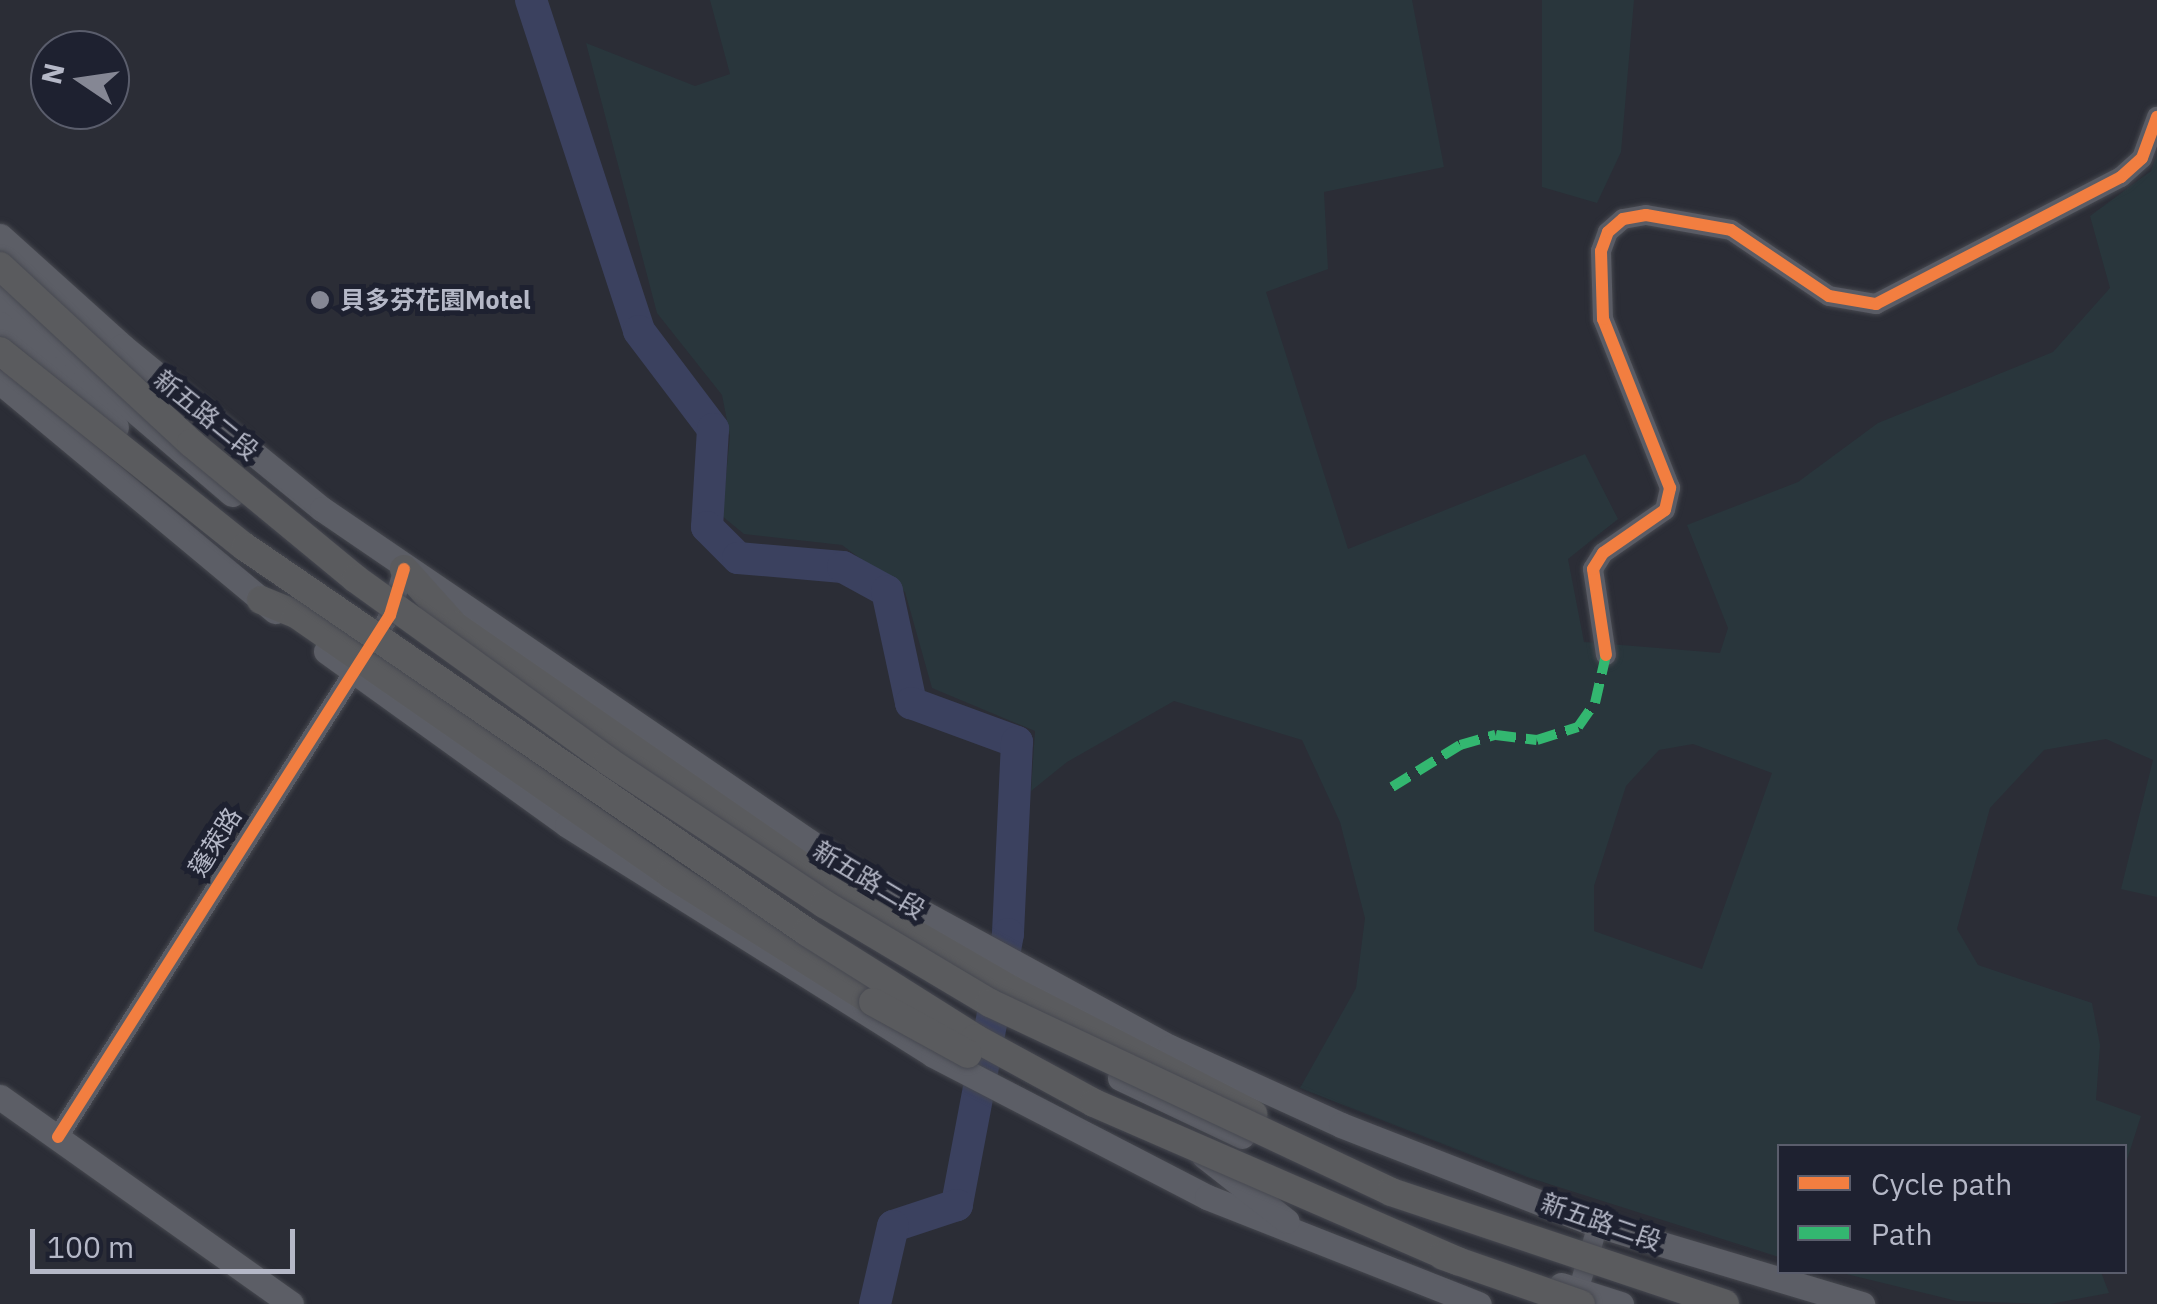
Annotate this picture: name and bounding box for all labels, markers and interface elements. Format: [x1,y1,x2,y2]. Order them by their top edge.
north arrow [30,30,130,130]
text: N [32,60,73,88]
place label: 貝多芬花園Motel [340,285,531,315]
marker: 貝多芬花園Motel [309,289,331,311]
street label: 新五路二段 [148,364,264,466]
street label: 蓬萊路 [182,802,248,882]
street label: 新五路二段 [808,835,930,925]
legend [1777,1144,2127,1274]
text: Cycle path [1871,1164,2012,1203]
street label: 新五路二段 [1537,1187,1665,1257]
scale bar [35,1209,300,1271]
text: Path [1871,1214,1932,1253]
text: 100 m [47,1227,134,1266]

